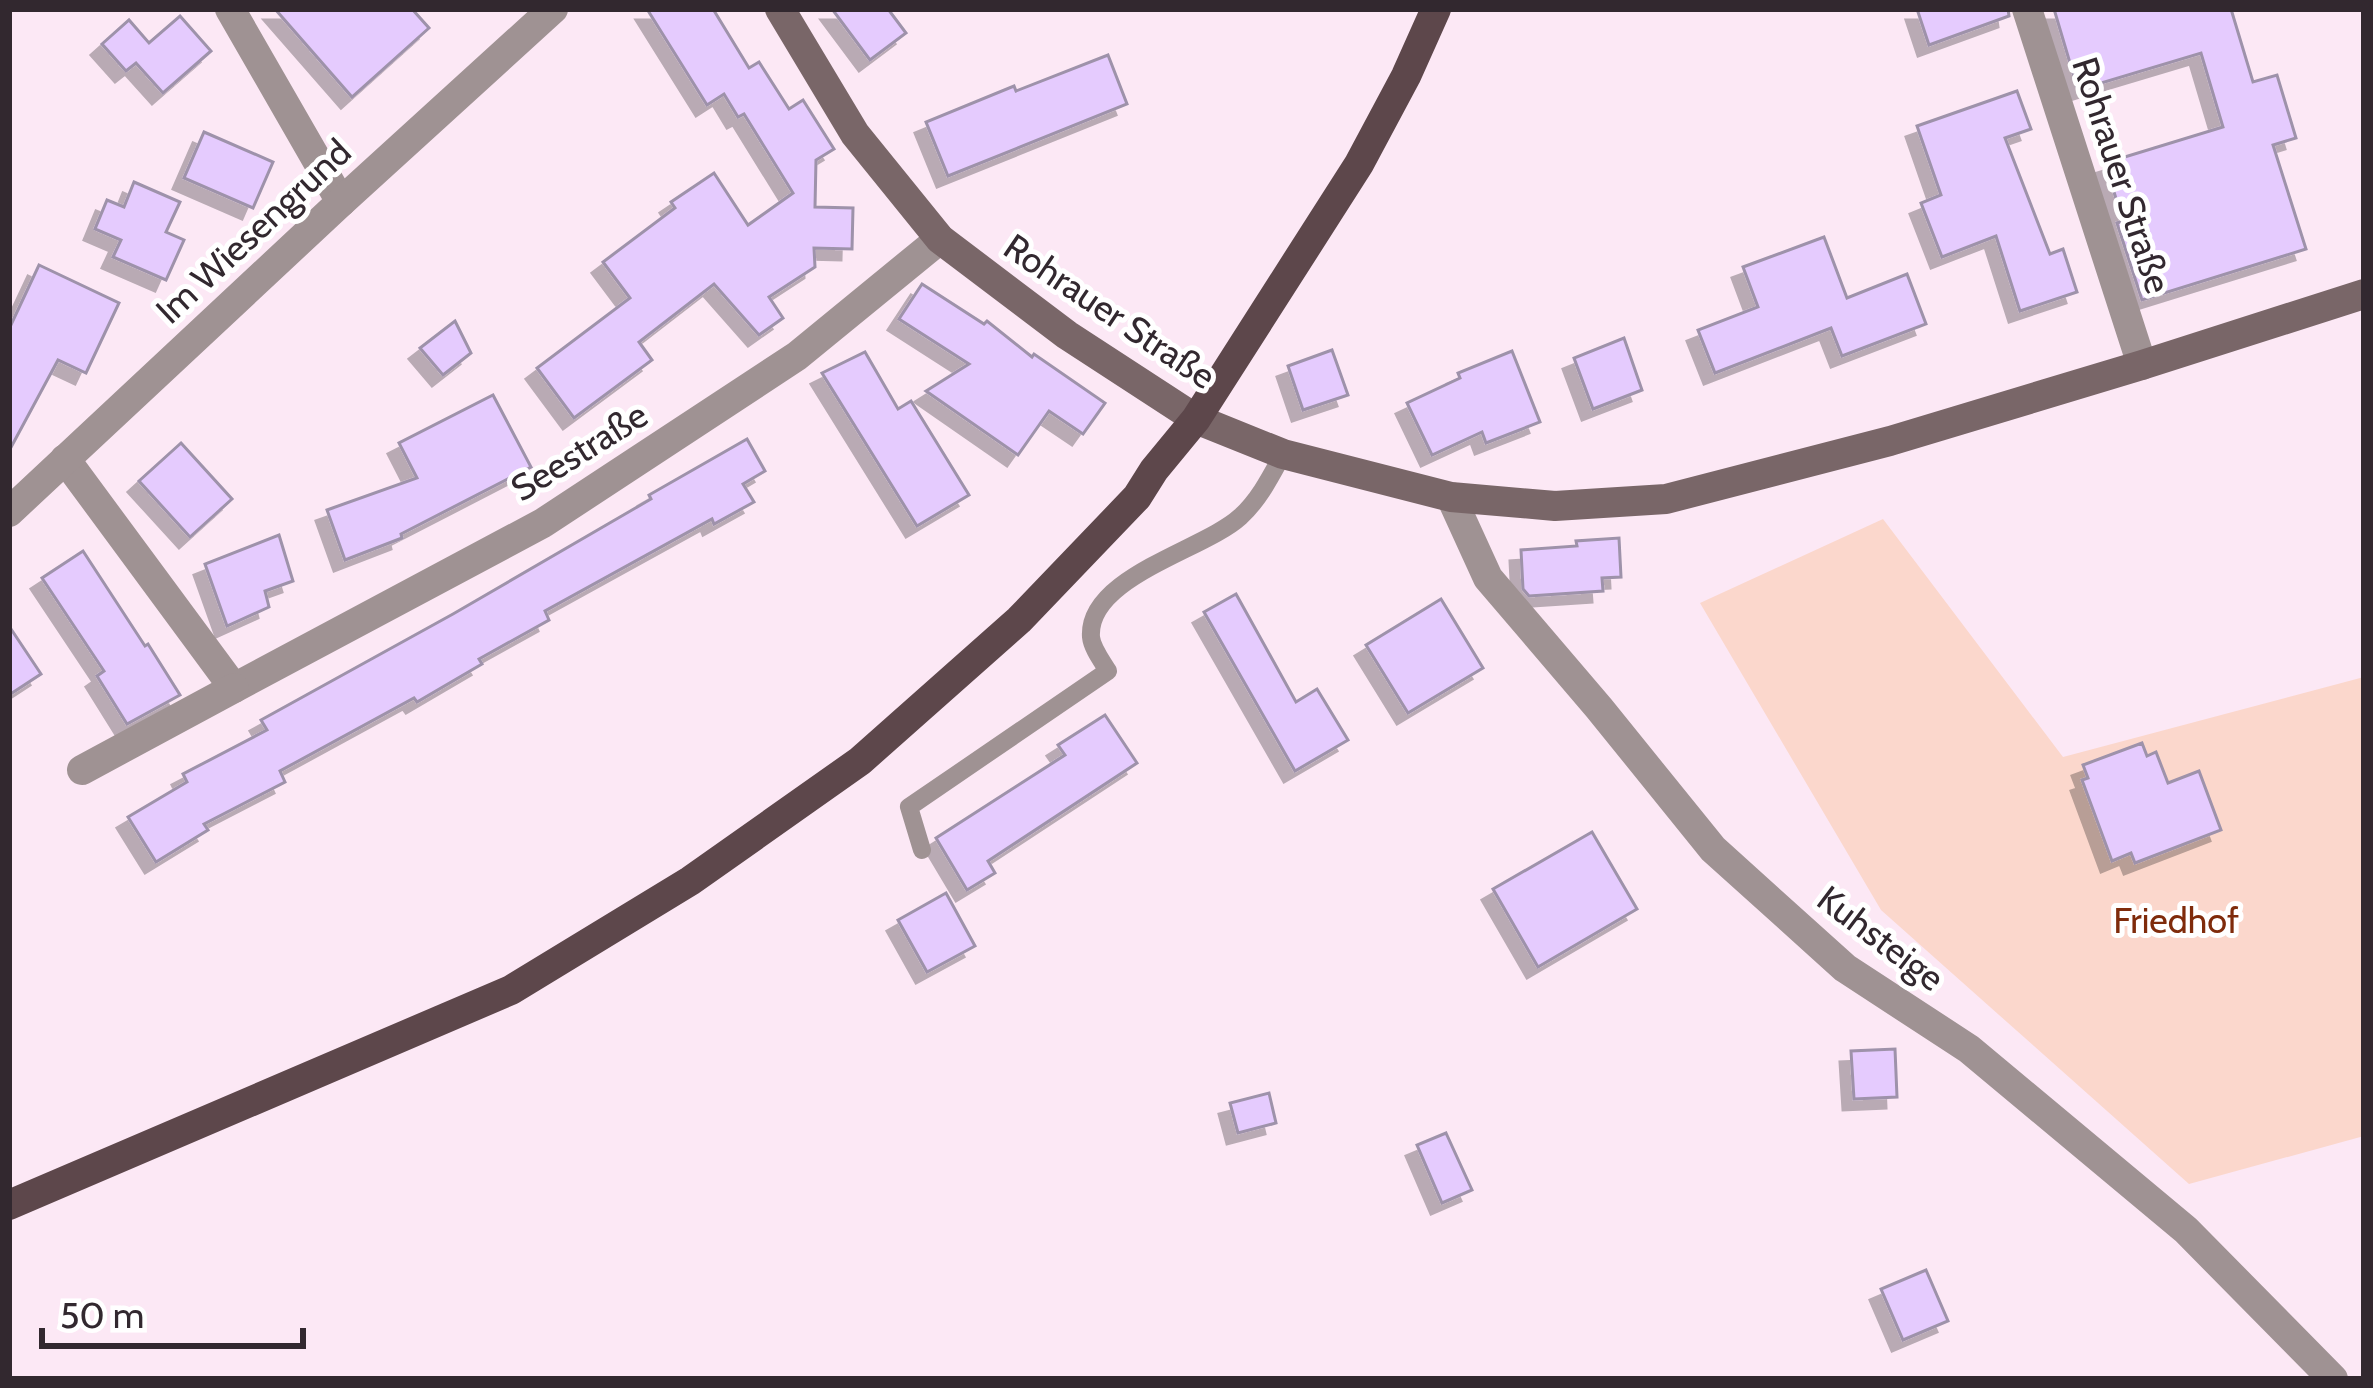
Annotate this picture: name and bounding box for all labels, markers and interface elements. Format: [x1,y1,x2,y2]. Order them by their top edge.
street label: Rohrauer Straße [2063,51,2181,299]
street label: Im Wiesengrund [147,130,359,332]
street label: Rohrauer Straße [996,224,1224,398]
street label: Seestraße [503,392,655,510]
street label: Kuhsteige [1809,876,1953,1000]
park label: Friedhof [2113,898,2239,942]
scale bar [42,1274,303,1348]
text: 50 m [60,1293,144,1337]

